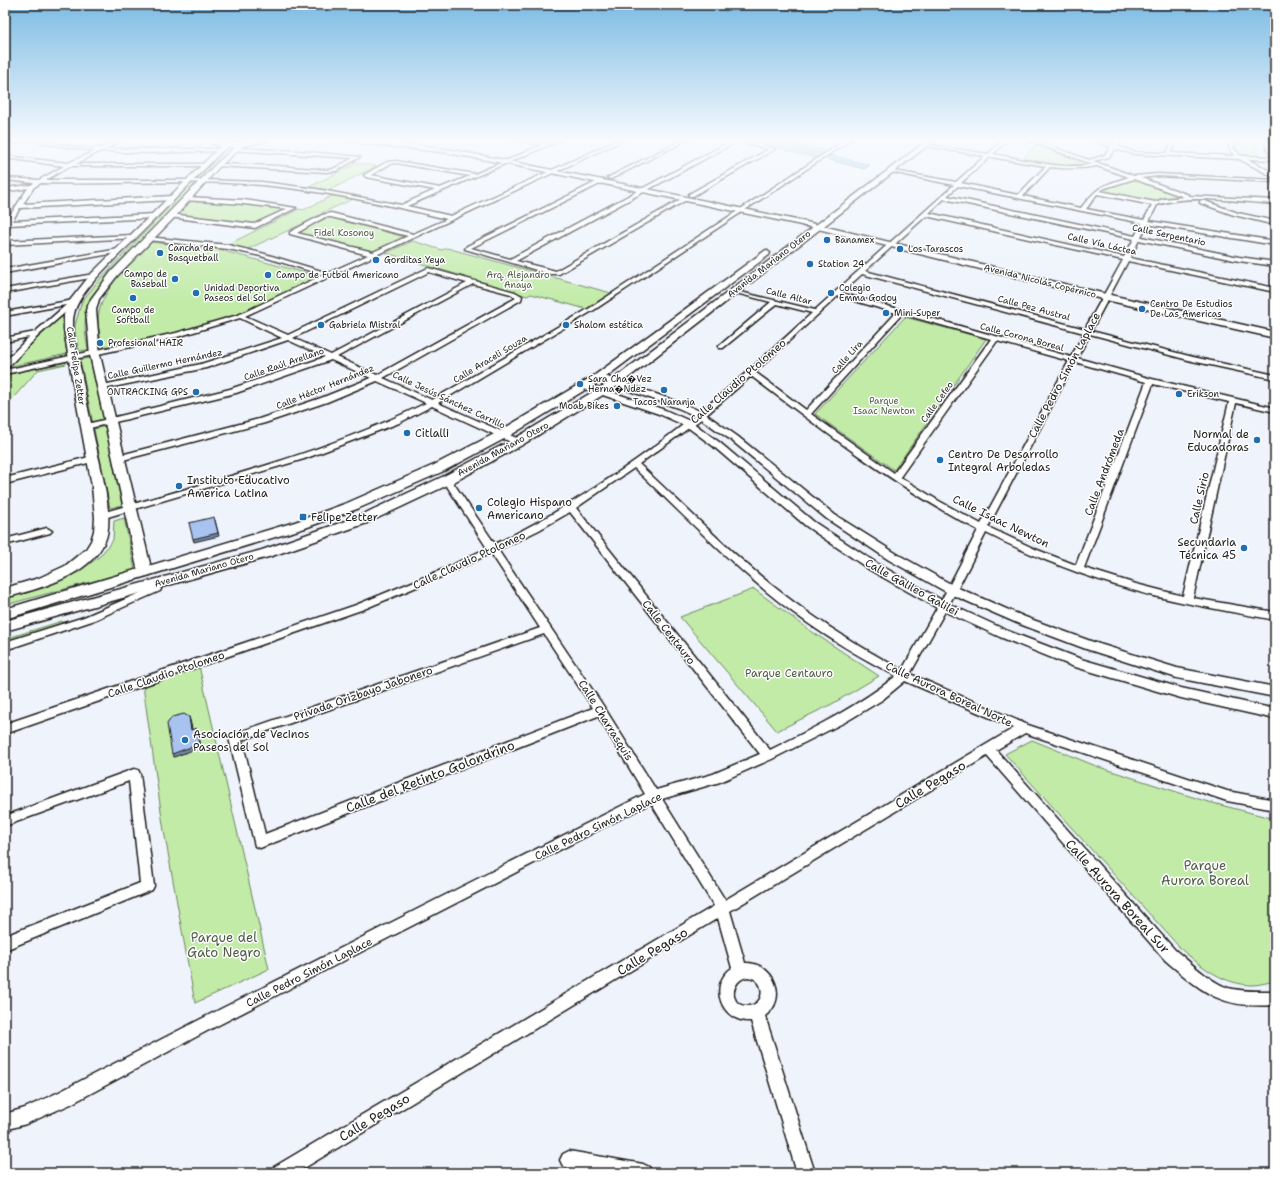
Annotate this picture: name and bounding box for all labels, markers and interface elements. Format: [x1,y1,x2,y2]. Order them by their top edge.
street label: Calle Serpentario [1131,221,1207,249]
park label: Fidel Kosonoy [314,227,374,239]
street label: Avenida Mariano Otero [725,228,813,300]
street label: Calle Vía Láctea [1066,230,1138,258]
place label: Banamex [835,234,875,246]
marker: Banamex [822,235,832,245]
place label: Cancha de Basquetball [168,242,219,264]
place label: Los Tarascos [908,243,963,255]
marker: Los Tarascos [895,244,905,254]
marker: Cancha de Basquetball [155,248,165,258]
place label: Gorditas Yeya [384,254,446,266]
marker: Gorditas Yeya [371,255,381,265]
place label: Station 24 [818,258,864,270]
marker: Station 24 [805,259,815,269]
street label: Avenida Nicolás Copérnico [983,261,1097,301]
place label: Campo de Baseball [124,268,167,290]
place label: Campo de Futbol Americano [276,269,399,281]
park label: Arq. Alejandro Anaya [487,269,549,291]
marker: Campo de Futbol Americano [263,270,273,280]
marker: Campo de Baseball [170,274,180,284]
place label: Unidad Deportiva Paseos del Sol [204,282,280,304]
place label: Colegio Emma Godoy [839,282,897,304]
street label: Calle Altar [765,284,813,308]
marker: Unidad Deportiva Paseos del Sol [191,288,201,298]
marker: Colegio Emma Godoy [826,288,836,298]
marker: Campo de Softball [128,293,138,303]
street label: Calle Pez Austral [997,293,1072,323]
place label: Centro De Estudios De Las Americas [1150,298,1232,320]
place label: Campo de Softball [111,304,155,326]
marker: Centro De Estudios De Las Americas [1137,304,1147,314]
place label: Mini-Super [894,307,941,319]
marker: Mini-Super [881,308,891,318]
street label: Calle Pedro Simón Laplace [1025,310,1104,441]
place label: Gabriela Mistral [329,319,401,331]
place label: Shalom estética [574,319,643,331]
marker: Gabriela Mistral [316,320,326,330]
marker: Shalom estética [561,320,571,330]
street label: Calle Corona Boreal [979,320,1065,354]
street label: Calle Felipe Zetter [64,326,88,406]
street label: Calle Araceli Souza [451,332,529,386]
street label: Calle Claudio Ptolomeo [687,335,790,427]
place label: Profesional HAIR [108,337,183,349]
marker: Profesional HAIR [95,338,105,348]
street label: Calle Lira [829,338,865,376]
street label: Calle Raúl Arellano [242,345,326,383]
street label: Calle Guillermo Hernández [106,346,224,382]
street label: Calle Héctor Hernández [274,362,376,412]
street label: Calle Jesús Sánchez Carrillo [391,369,507,431]
place label: Sara Cha�Vez Herna�Ndez [588,373,652,395]
marker: Sara Cha�Vez Herna�Ndez [575,379,585,389]
street label: Calle Cefeo [918,379,956,425]
marker: Tacos Naranja [659,385,669,395]
place label: ONTRACKING GPS [107,386,188,398]
marker: ONTRACKING GPS [191,387,201,397]
place label: Erikson [1187,388,1219,400]
marker: Erikson [1174,389,1184,399]
park label: Parque Isaac Newton [853,395,915,417]
place label: Tacos Naranja [633,396,695,408]
place label: Moab Bikes [559,400,609,412]
marker: Moab Bikes [612,401,622,411]
street label: Avenida Mariano Otero [455,419,551,479]
place label: Citlalli [415,426,449,441]
street label: Calle Andrómeda [1081,426,1128,518]
place label: Normal de Educadoras [1187,427,1249,455]
marker: Citlalli [402,428,412,438]
marker: Normal de Educadoras [1252,435,1262,445]
place label: Centro De Desarrollo Integral Arboledas [948,447,1059,475]
marker: Centro De Desarrollo Integral Arboledas [935,455,945,465]
street label: Calle Sirio [1186,470,1213,526]
place label: Instituto Educativo America Latina [187,473,290,501]
marker: Instituto Educativo America Latina [174,481,184,491]
street label: Calle Isaac Newton [950,492,1052,551]
place label: Colegio Hispano Americano [487,495,572,523]
marker: Colegio Hispano Americano [474,503,484,513]
place label: Felipe Zetter [311,510,378,525]
marker: Felipe Zetter [298,512,308,522]
street label: Calle Claudio Ptolomeo [411,528,528,593]
place label: Secundaria Técnica 45 [1177,535,1236,563]
marker: Secundaria Técnica 45 [1239,543,1249,553]
street label: Avenida Mariano Otero [153,550,255,590]
street label: Calle Galileo Galilei [862,555,961,619]
street label: Calle Centauro [639,597,699,668]
street label: Calle Claudio Ptolomeo [106,647,227,702]
street label: Calle Aurora Boreal Norte [883,658,1015,730]
street label: Privada Orizbayo Jabonero [292,662,435,724]
park label: Parque Centauro [745,666,833,681]
street label: Calle Charrasquis [575,677,636,763]
place label: Asociación de Vecinos Paseos del Sol [193,727,309,755]
marker: Asociación de Vecinos Paseos del Sol [180,735,190,745]
street label: Calle del Retinto Golondrino [343,736,517,817]
street label: Calle Pegaso [892,757,969,812]
street label: Calle Pedro Simón Laplace [532,789,664,864]
street label: Calle Aurora Boreal Sur [1062,836,1173,957]
park label: Parque Aurora Boreal [1161,857,1249,889]
street label: Calle Pegaso [614,924,691,979]
park label: Parque del Gato Negro [187,929,261,961]
street label: Calle Pedro Simón Laplace [244,934,375,1011]
street label: Calle Pegaso [336,1090,413,1145]

